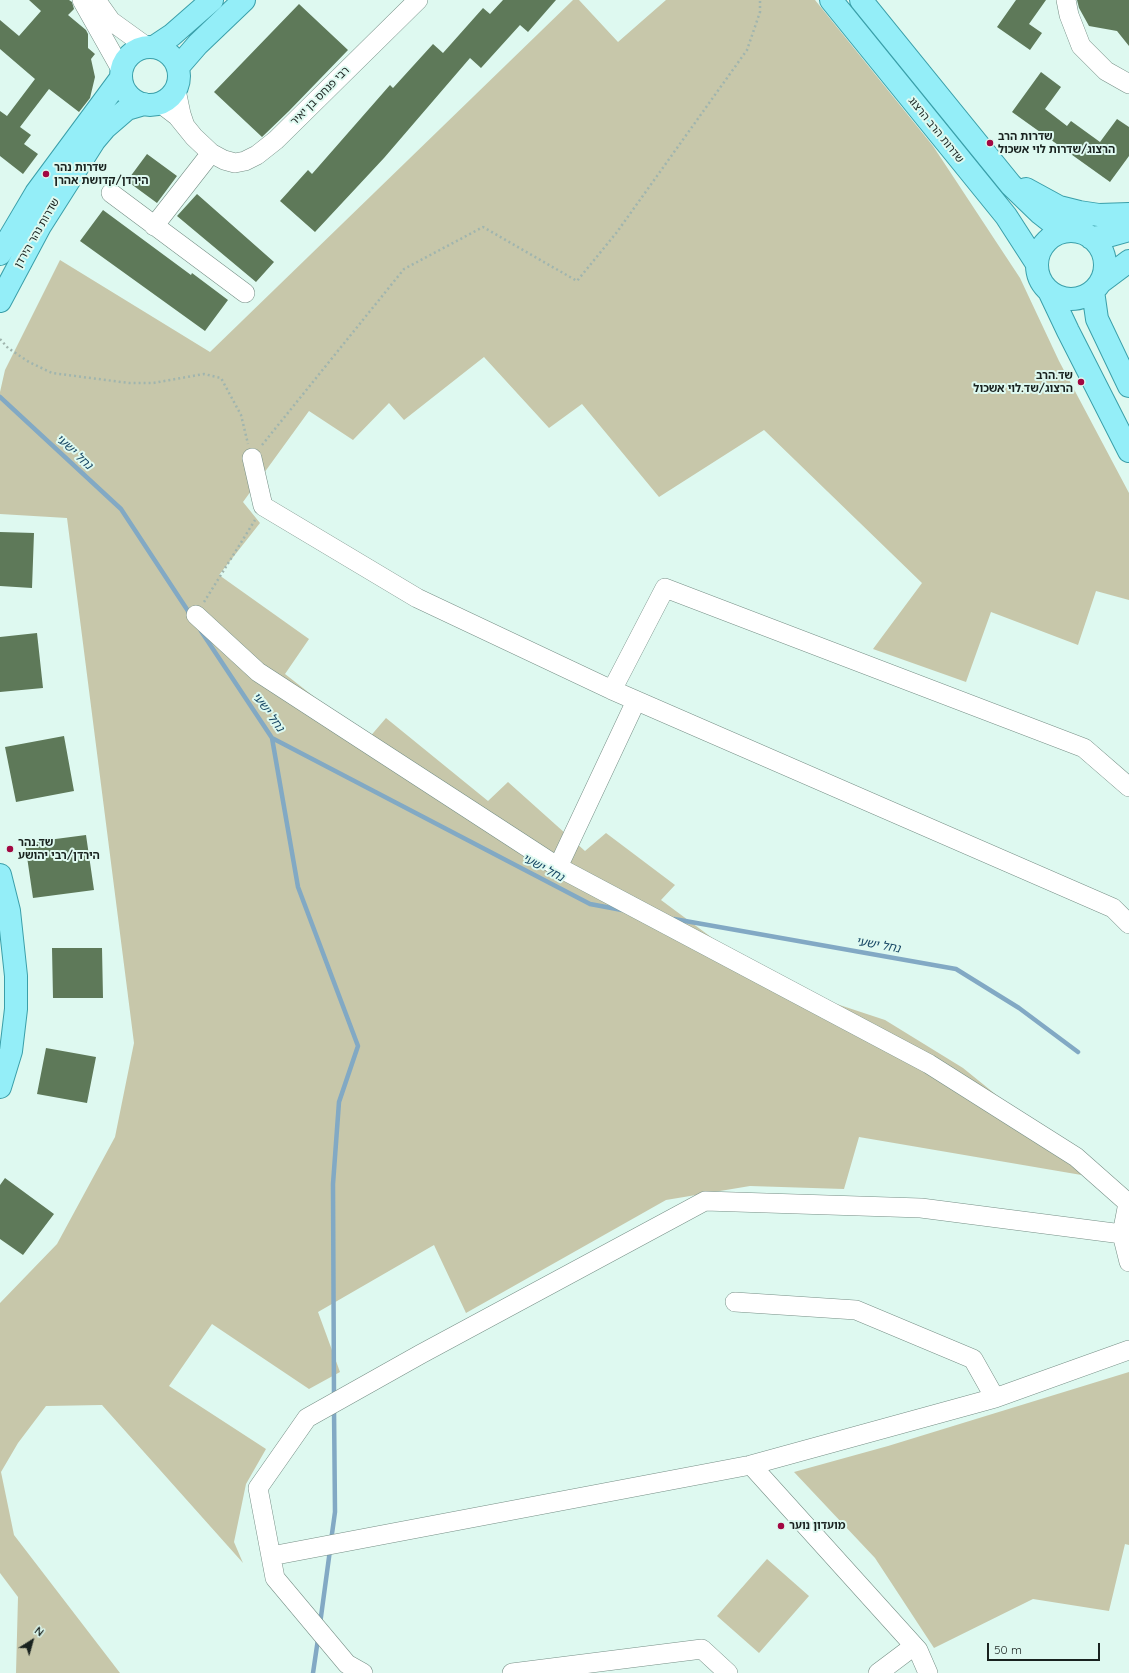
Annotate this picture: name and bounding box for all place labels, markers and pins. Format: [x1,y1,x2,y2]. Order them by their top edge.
place label: שדרות הרב הרצוג/שדרות לוי אשכול [998,130,1115,156]
marker: שדרות הרב הרצוג/שדרות לוי אשכול [985,138,995,148]
place label: שדרות נהר הירדן/קדושת אהרן [54,161,148,187]
marker: שדרות נהר הירדן/קדושת אהרן [41,169,51,179]
place label: שד.הרב הרצוג/שד.לוי אשכול [973,369,1073,395]
marker: שד.הרב הרצוג/שד.לוי אשכול [1076,377,1086,387]
place label: שד.נהר הירדן/רבי יהושע [18,836,100,862]
marker: שד.נהר הירדן/רבי יהושע [5,844,15,854]
place label: מועדון נוער [789,1519,845,1533]
marker: מועדון נוער [776,1521,786,1531]

